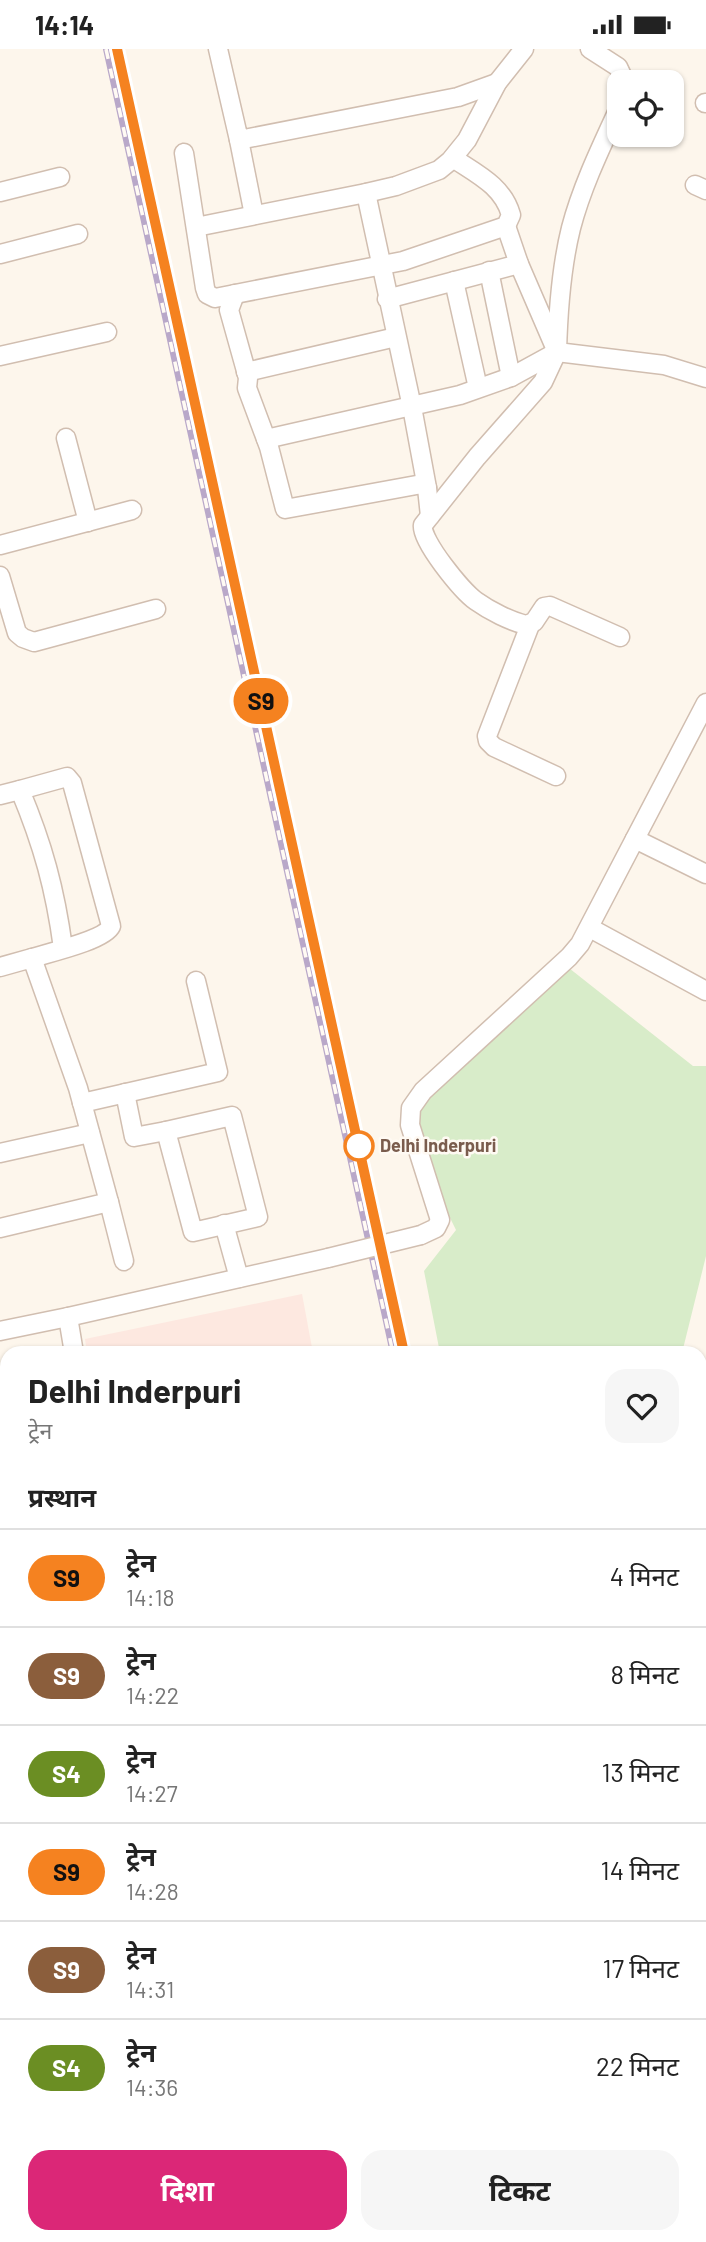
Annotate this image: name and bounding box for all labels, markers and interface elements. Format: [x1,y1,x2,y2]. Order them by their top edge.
text: 14:14 [35,9,94,40]
map controls [607,70,684,147]
button: locate [607,70,684,147]
line badge: S9 [230,678,292,724]
text: S9 [247,686,275,715]
marker: Delhi Inderpuri [344,1131,374,1161]
place label: Delhi Inderpuri [380,1134,496,1156]
button: heart [605,1369,679,1443]
text: Delhi Inderpuri [28,1370,241,1410]
text: ट्रेन [28,1416,52,1444]
text: प्रस्थान [28,1481,96,1512]
text: ट्रेन [126,1546,156,1577]
text: 4 मिनट [610,1560,679,1591]
text: S9 [53,1563,80,1592]
text: 14:18 [126,1583,175,1611]
text: ट्रेन [126,1644,156,1675]
text: 8 मिनट [610,1658,679,1689]
text: S9 [53,1661,80,1690]
text: 14:22 [126,1681,179,1709]
text: ट्रेन [126,1742,156,1773]
text: 13 मिनट [601,1756,679,1787]
text: S4 [52,1759,81,1788]
text: 14:27 [126,1779,178,1807]
text: ट्रेन [126,1840,156,1871]
text: 14 मिनट [601,1854,679,1885]
text: S9 [53,1857,80,1886]
text: 14:28 [126,1877,179,1905]
text: ट्रेन [126,1938,156,1969]
text: 17 मिनट [603,1952,679,1983]
text: S9 [53,1955,80,1984]
text: 14:31 [126,1975,174,2003]
text: ट्रेन [126,2036,156,2067]
text: 22 मिनट [596,2050,679,2081]
text: S4 [52,2053,81,2082]
text: 14:36 [126,2073,178,2101]
button: दिशा [28,2150,347,2230]
button: टिकट [361,2150,679,2230]

